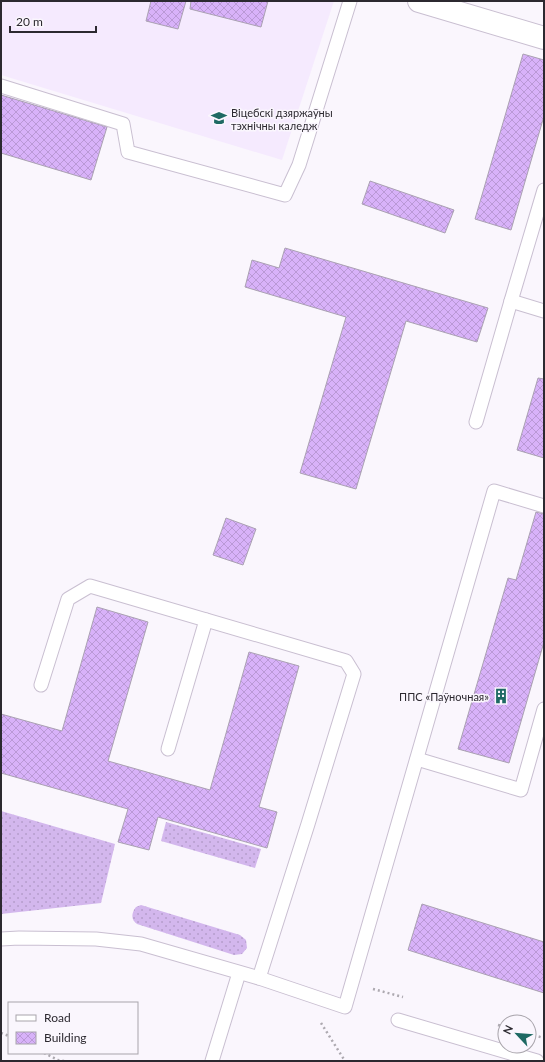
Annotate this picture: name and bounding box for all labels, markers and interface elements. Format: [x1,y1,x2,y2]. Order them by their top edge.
scale bar [10,8,96,34]
text: 20 m [16,14,43,29]
place label: Віцебскі дзяржаўны тэхнічны каледж [231,106,333,132]
school or university icon: Віцебскі дзяржаўны тэхнічны каледж [210,109,228,127]
building icon: ППС «Паўночная» [492,687,510,705]
place label: ППС «Паўночная» [399,690,489,703]
legend [8,1002,138,1054]
text: Road [44,1010,71,1025]
north arrow [497,1014,537,1054]
text: N [500,1023,515,1036]
text: Building [44,1030,87,1045]

